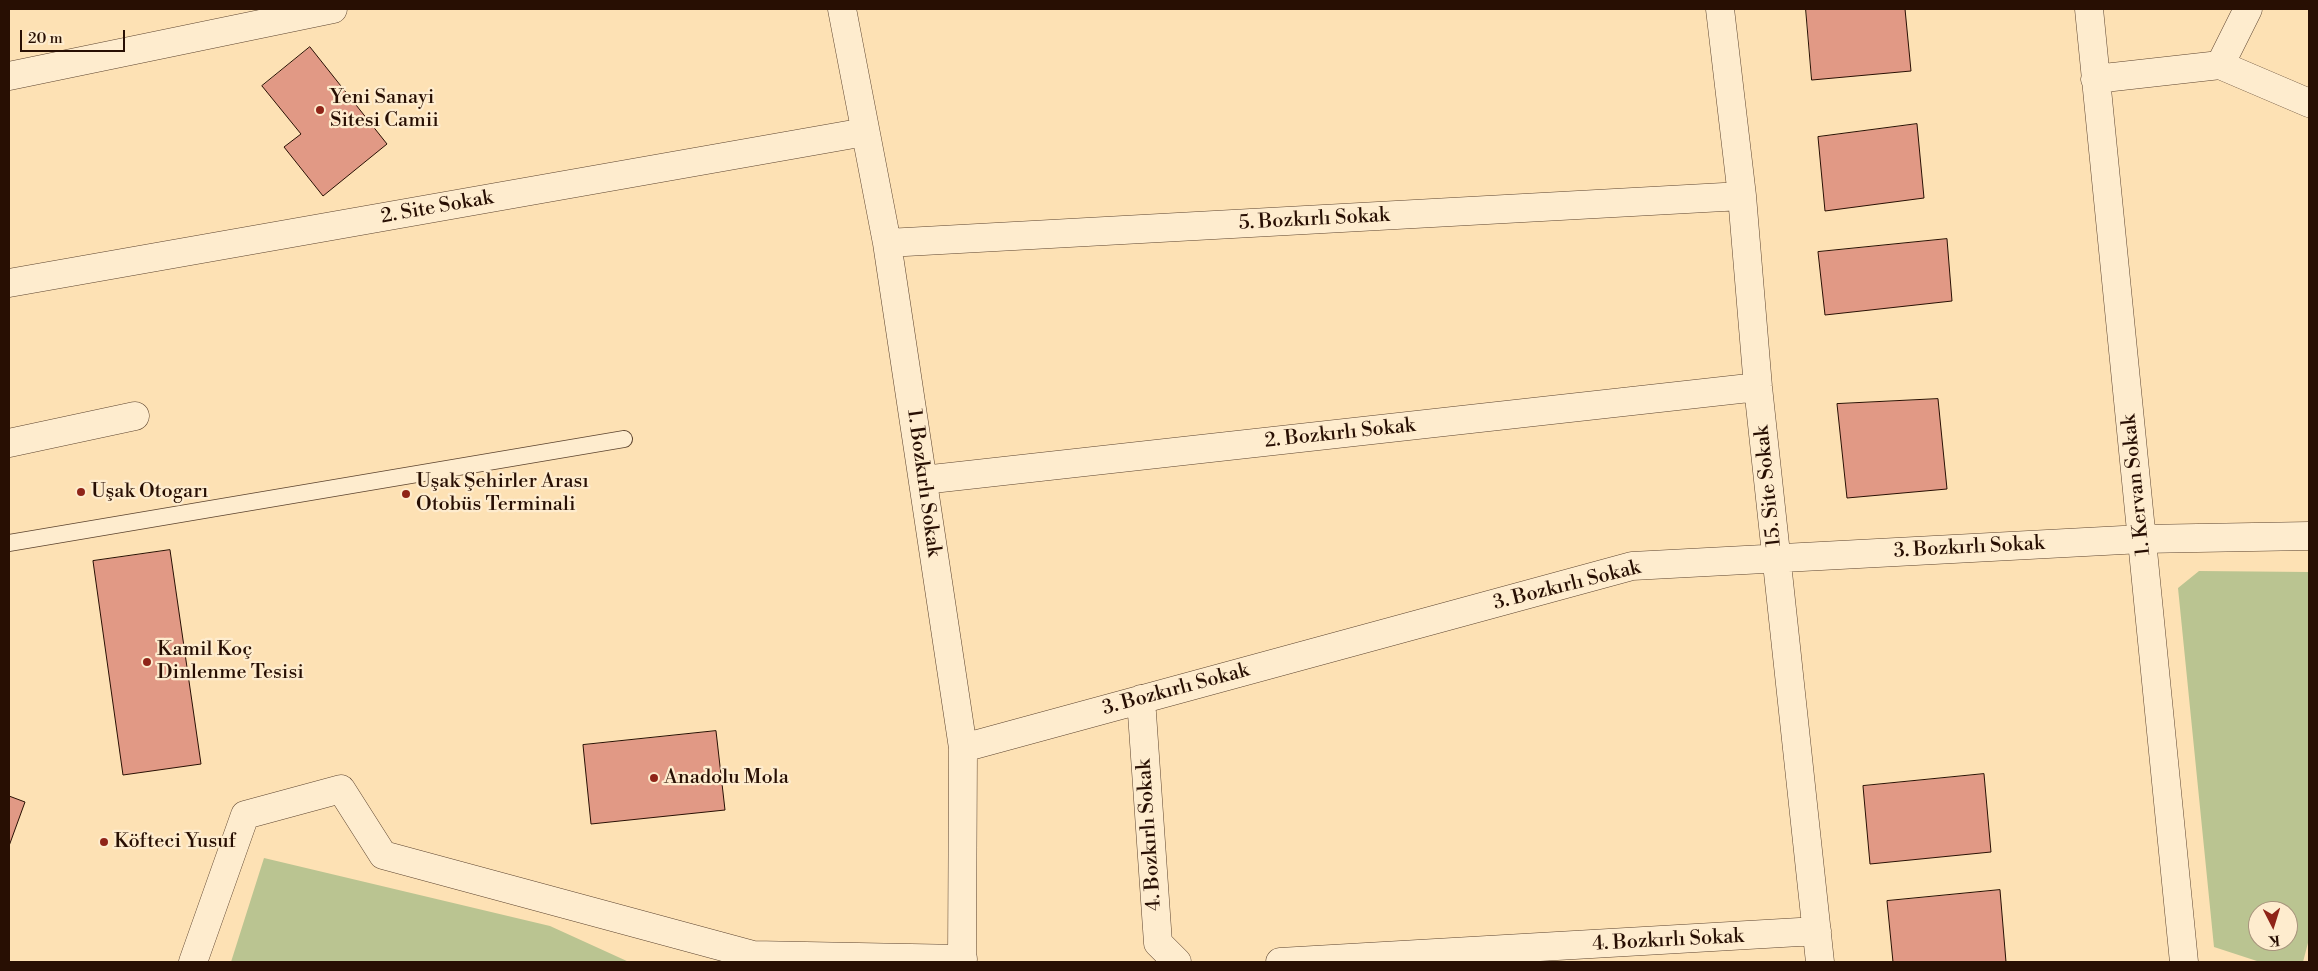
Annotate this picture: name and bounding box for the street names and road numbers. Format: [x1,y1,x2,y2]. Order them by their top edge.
street label: 2. Site Sokak [379,186,495,230]
street label: 5. Bozkırlı Sokak [1238,204,1390,236]
street label: 1. Bozkırlı Sokak [901,408,945,558]
street label: 1. Kervan Sokak [2118,413,2156,557]
street label: 2. Bozkırlı Sokak [1264,414,1416,454]
street label: 15. Site Sokak [1751,424,1787,548]
street label: 3. Bozkırlı Sokak [1893,532,2045,564]
street label: 3. Bozkırlı Sokak [1491,556,1643,616]
street label: 3. Bozkırlı Sokak [1100,659,1252,721]
street label: 4. Bozkırlı Sokak [1133,758,1167,912]
street label: 4. Bozkırlı Sokak [1592,925,1744,957]

